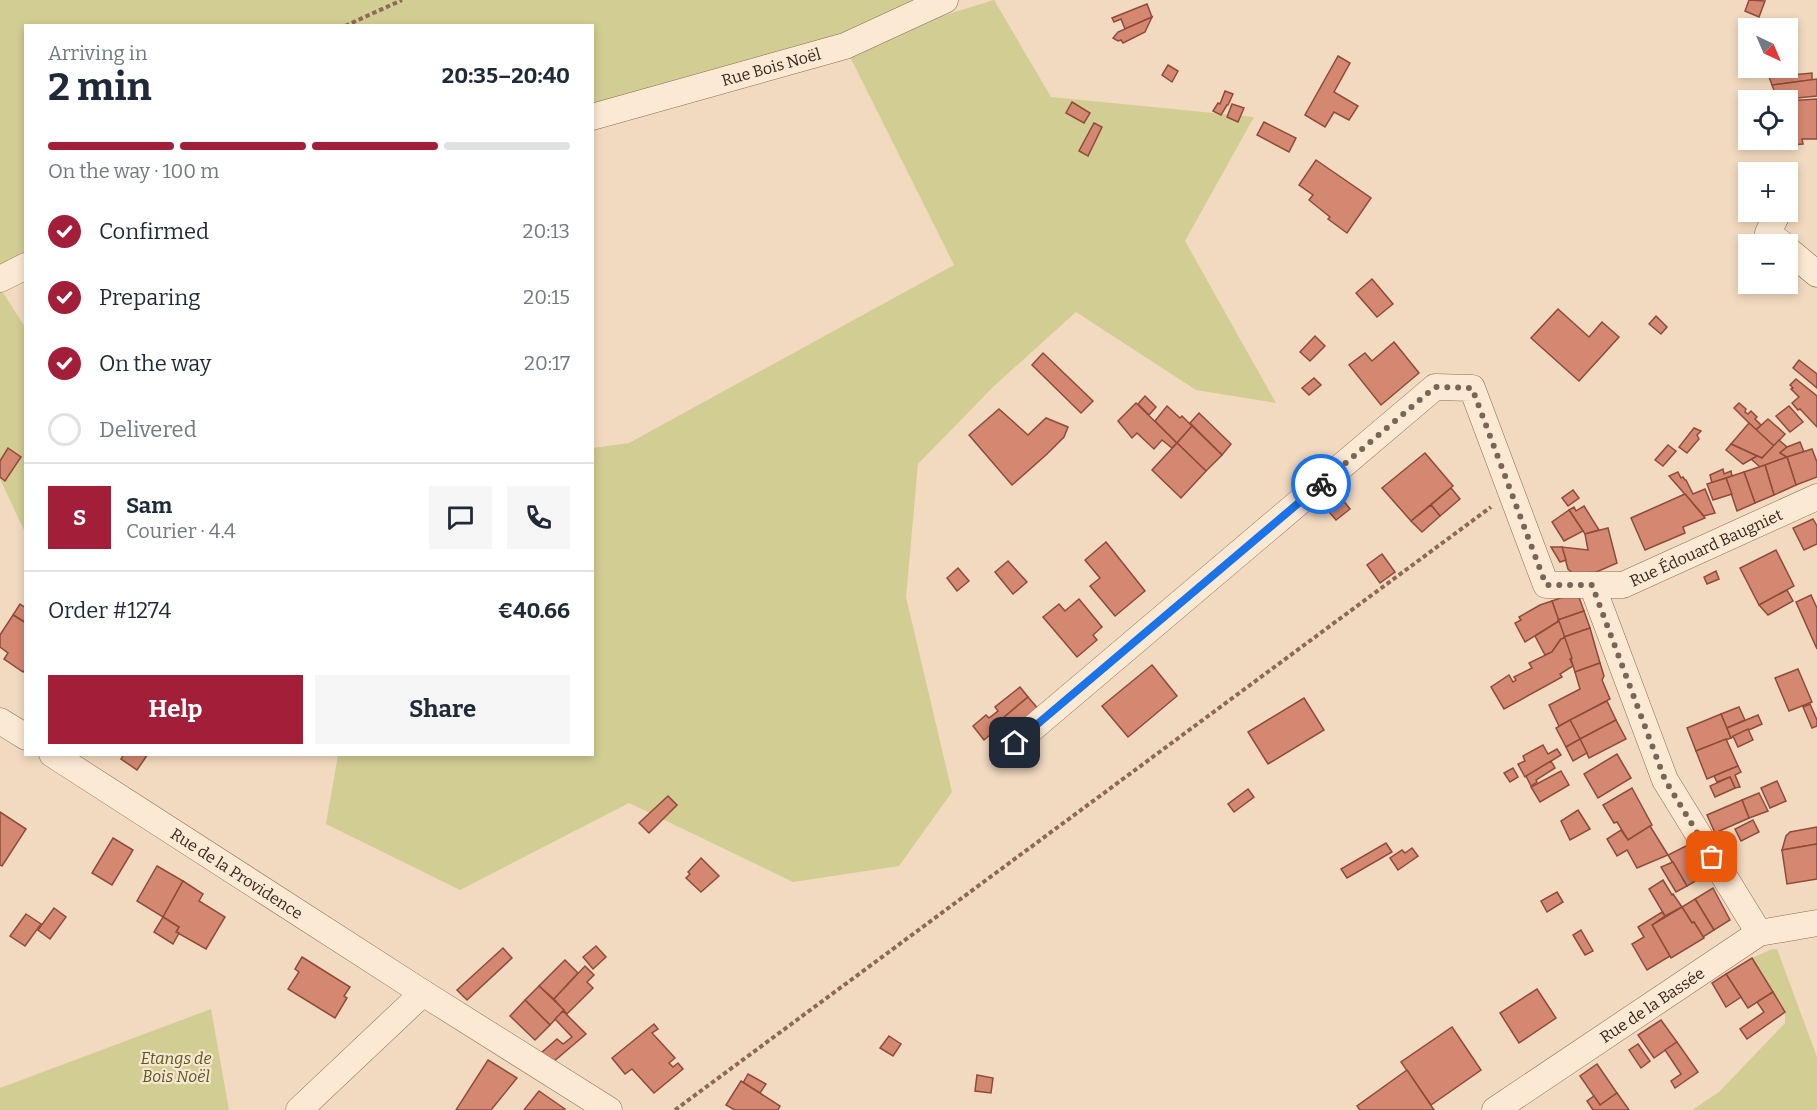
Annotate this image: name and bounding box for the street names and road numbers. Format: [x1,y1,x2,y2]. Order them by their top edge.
street label: Rue Bois Noël [719,44,823,90]
street label: Rue Édouard Baugniet [1627,505,1786,591]
street label: Rue de la Providence [167,824,306,923]
street label: Rue de la Bassée [1596,963,1708,1047]

